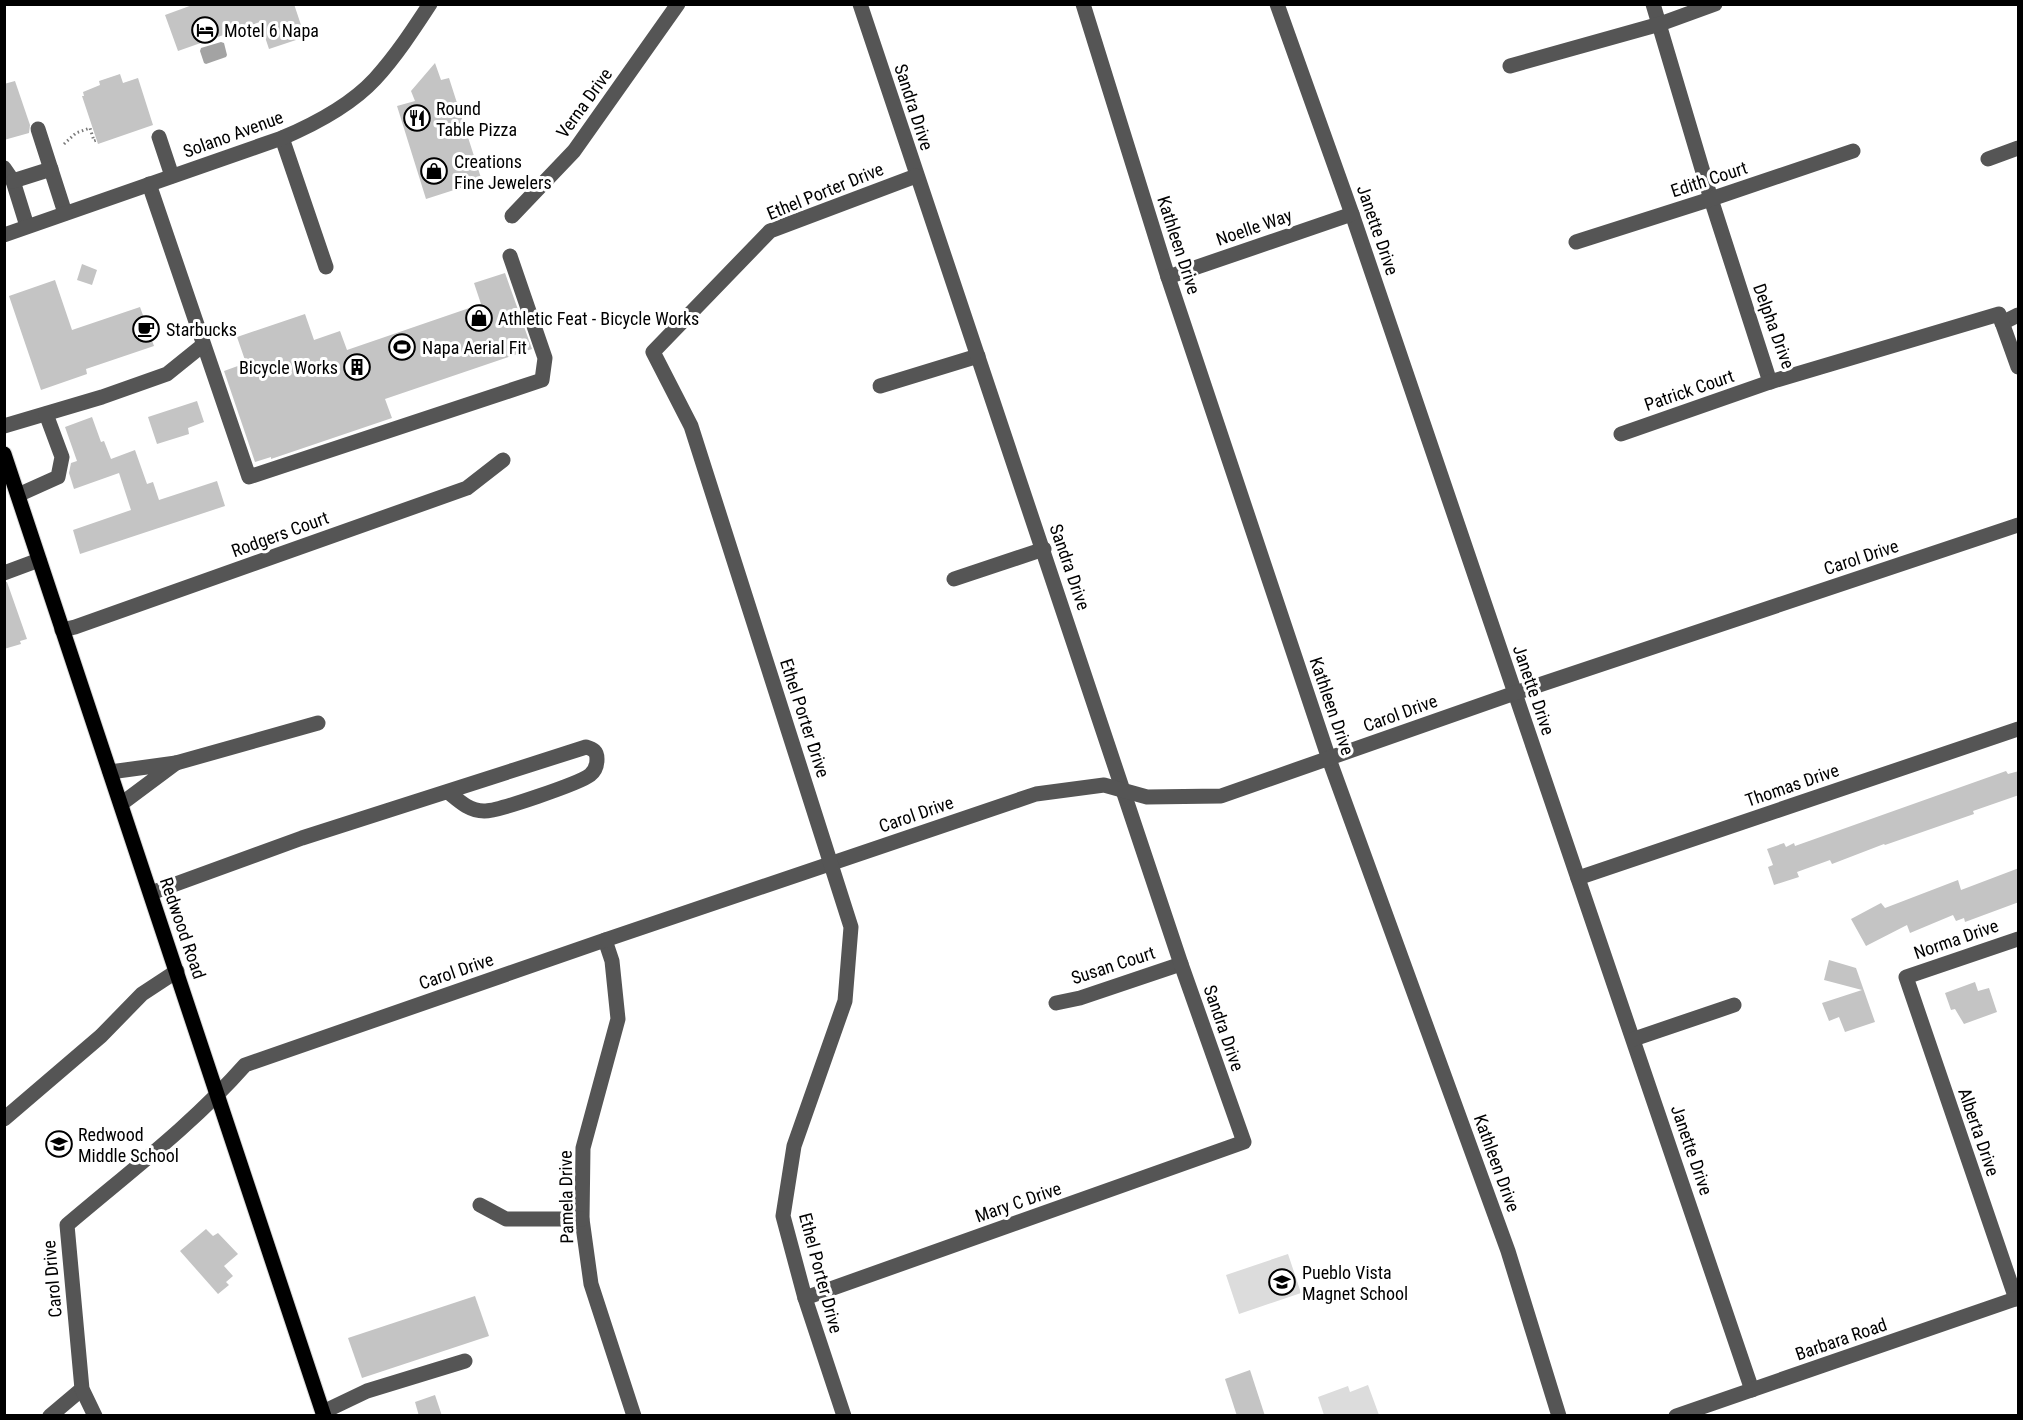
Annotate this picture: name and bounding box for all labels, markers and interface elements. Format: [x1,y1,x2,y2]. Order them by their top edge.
hotel icon: Motel 6 Napa [190,15,220,45]
place label: Motel 6 Napa [224,20,319,41]
street label: Sandra Drive [890,61,938,153]
street label: Verna Drive [552,64,616,142]
place label: Round Table Pizza [436,98,517,140]
restaurant icon: Round Table Pizza [402,103,432,133]
street label: Solano Avenue [180,106,286,162]
place label: Creations Fine Jewelers [454,151,552,193]
shop icon: Creations Fine Jewelers [419,156,449,186]
street label: Edith Court [1668,157,1750,201]
street label: Ethel Porter Drive [764,158,886,224]
street label: Janette Drive [1353,182,1403,278]
street label: Kathleen Drive [1153,193,1205,297]
street label: Noelle Way [1213,204,1295,250]
street label: Delpha Drive [1749,281,1799,371]
shop icon: Athletic Feat - Bicycle Works [464,303,494,333]
place label: Athletic Feat - Bicycle Works [498,308,699,329]
cafe icon: Starbucks [131,314,161,344]
place label: Starbucks [166,319,237,340]
sports icon: Napa Aerial Fit [387,332,417,362]
place label: Napa Aerial Fit [422,337,527,358]
building icon: Bicycle Works [342,352,372,382]
place label: Bicycle Works [239,357,338,378]
street label: Patrick Court [1642,365,1736,415]
street label: Rodgers Court [229,507,331,561]
street label: Sandra Drive [1046,521,1094,613]
street label: Carol Drive [1821,535,1901,579]
street label: Janette Drive [1509,642,1559,738]
street label: Kathleen Drive [1305,654,1359,758]
street label: Ethel Porter Drive [776,656,834,780]
street label: Carol Drive [1360,690,1440,736]
street label: Thomas Drive [1742,759,1842,811]
street label: Carol Drive [876,791,956,837]
street label: Redwood Road [156,875,210,981]
street label: Norma Drive [1911,915,2001,963]
street label: Susan Court [1068,942,1158,988]
street label: Carol Drive [416,948,496,994]
street label: Sandra Drive [1200,982,1248,1074]
street label: Alberta Drive [1954,1085,2004,1179]
street label: Janette Drive [1667,1102,1717,1198]
street label: Kathleen Drive [1470,1111,1524,1215]
place label: Redwood Middle School [78,1124,179,1166]
school or university icon: Redwood Middle School [44,1129,74,1159]
street label: Pamela Drive [555,1150,577,1244]
street label: Mary C Drive [972,1177,1064,1227]
street label: Ethel Porter Drive [795,1211,847,1335]
street label: Carol Drive [38,1240,66,1318]
place label: Pueblo Vista Magnet School [1302,1262,1408,1304]
school or university icon: Pueblo Vista Magnet School [1267,1267,1297,1297]
street label: Barbara Road [1792,1314,1890,1364]

